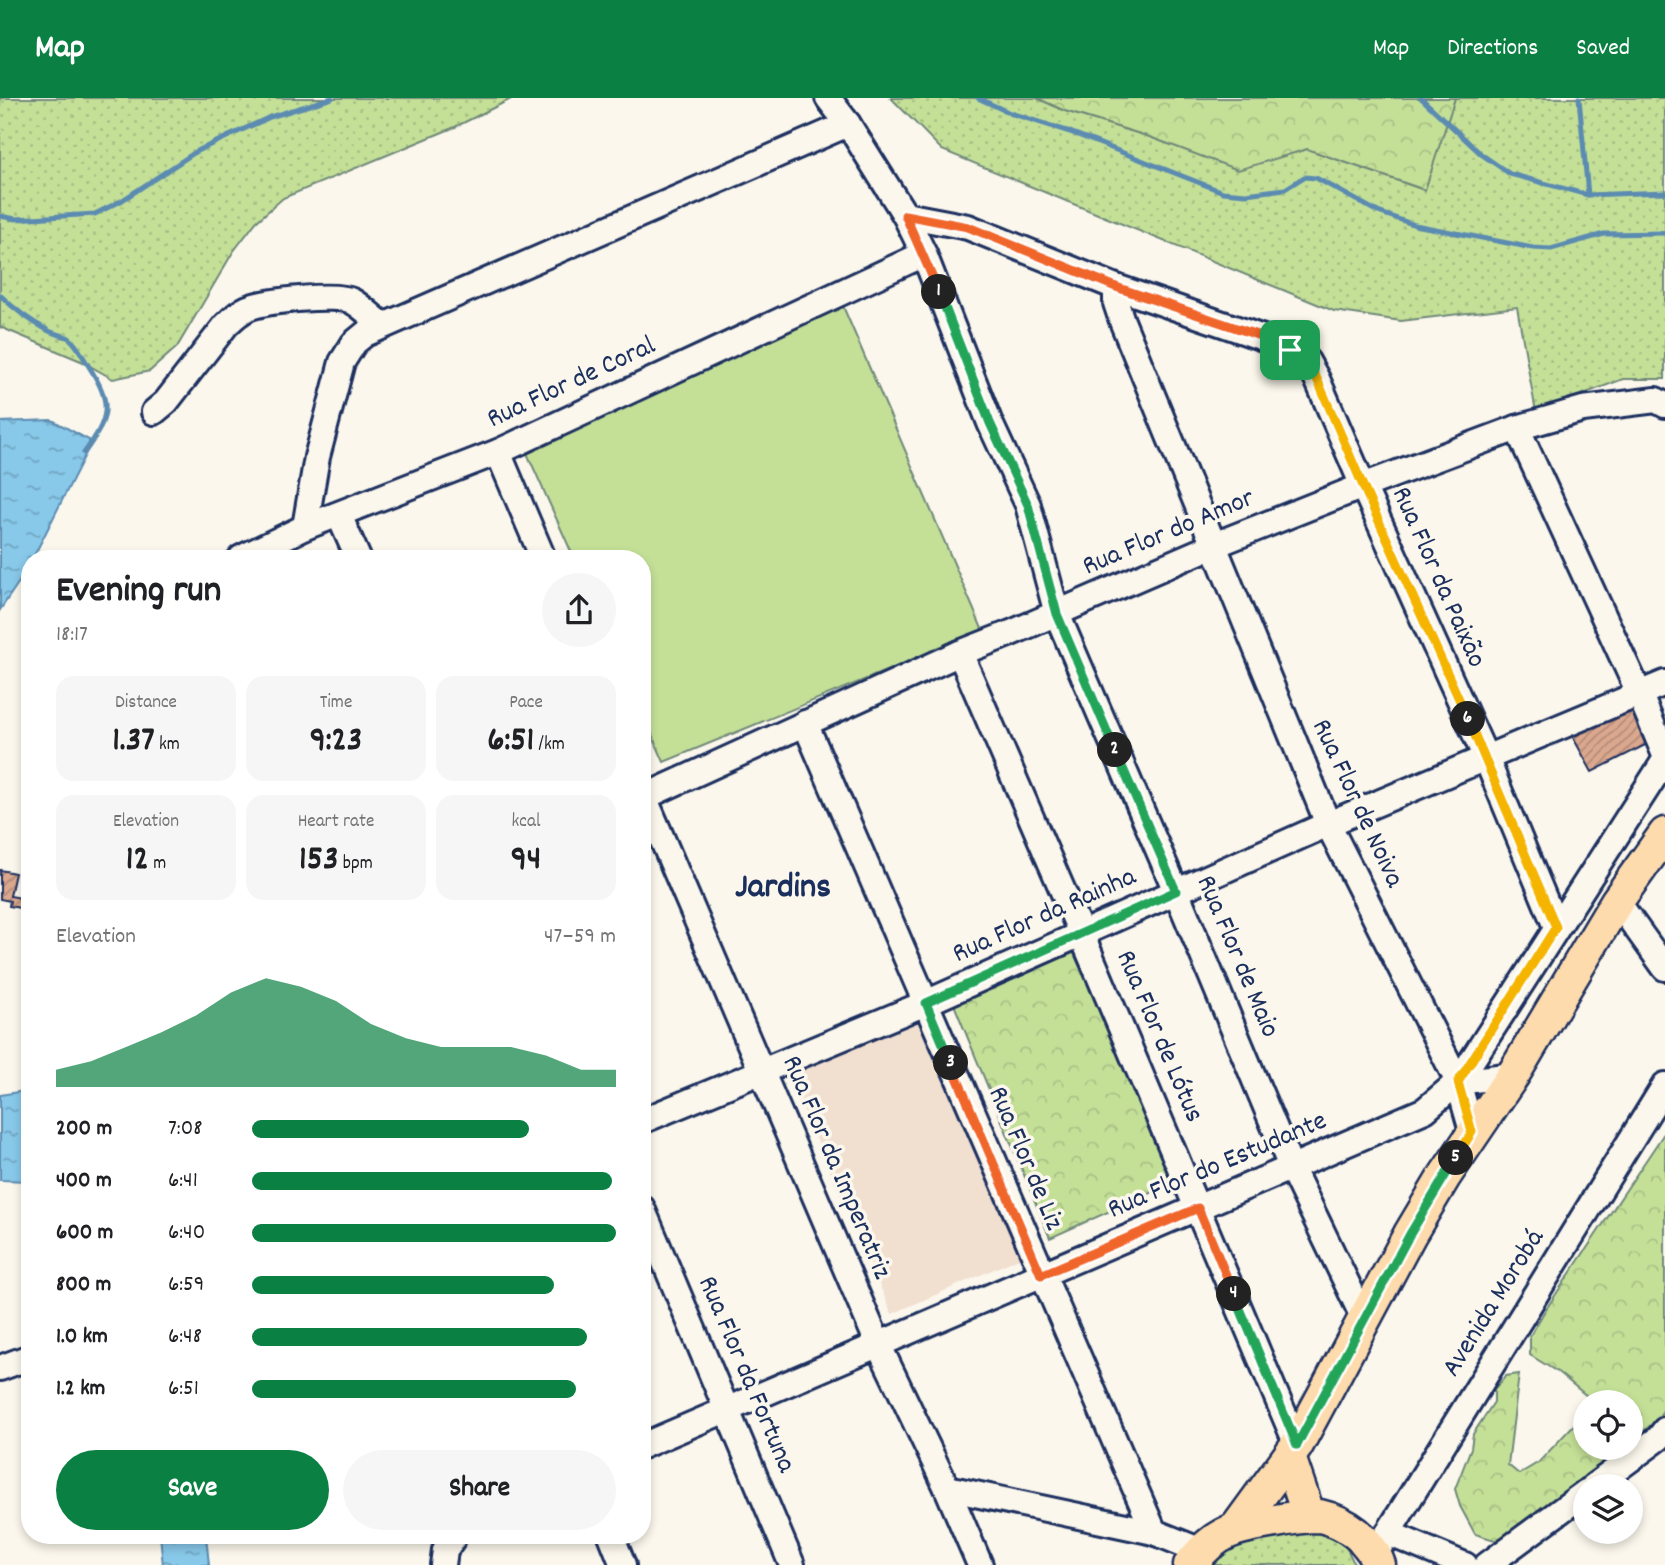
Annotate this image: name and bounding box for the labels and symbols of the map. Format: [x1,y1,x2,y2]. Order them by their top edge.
pin: 1 [922,274,956,310]
pin [1260,320,1320,380]
street label: Rua Flor de Coral [481,327,663,441]
street label: Rua Flor do Amor [1077,480,1262,588]
street label: Rua Flor da Paixão [1379,481,1495,675]
pin: 6 [1450,702,1486,736]
street label: Rua Flor de Noiva [1299,713,1413,896]
pin: 2 [1098,732,1132,768]
street label: Rua Flor da Rainha [947,858,1144,975]
district label: Jardins [735,864,831,914]
street label: Rua Flor de Maio [1184,870,1288,1044]
street label: Rua Flor de Lótus [1104,945,1212,1129]
pin: 3 [934,1046,968,1080]
street label: Rua Flor da Imperatriz [770,1050,900,1286]
street label: Rua Flor de Liz [976,1081,1072,1237]
street label: Rua Flor do Estudante [1102,1103,1334,1231]
pin: 5 [1438,1140,1474,1176]
street label: Avenida Morobá [1434,1222,1556,1386]
street label: Rua Flor da Fortuna [686,1270,805,1480]
pin: 4 [1216,1276,1252,1312]

